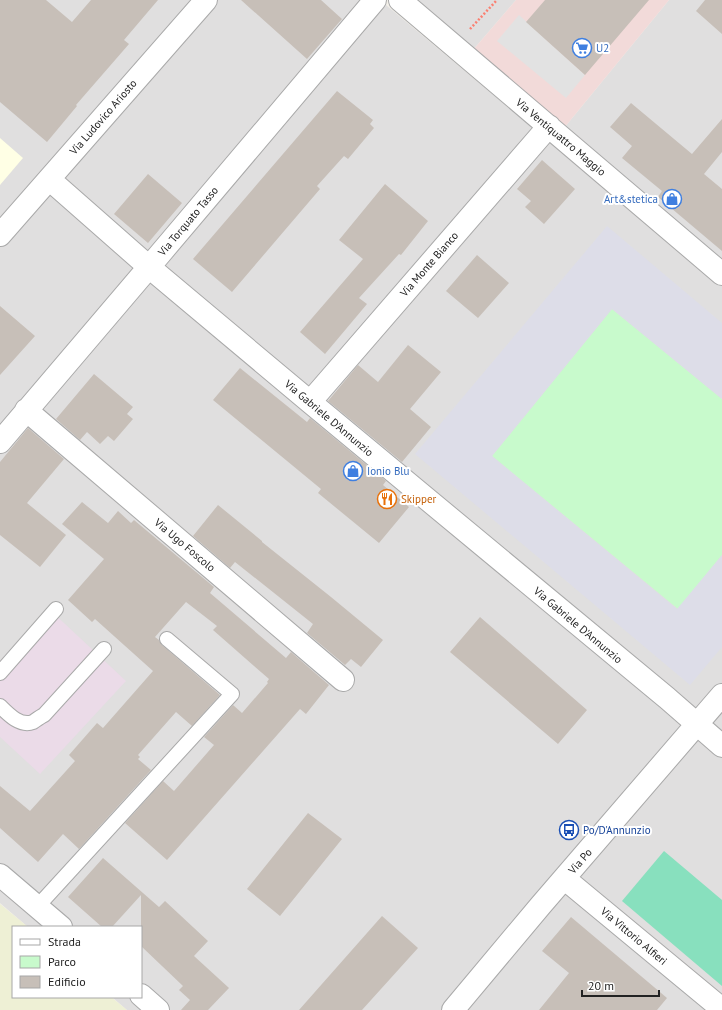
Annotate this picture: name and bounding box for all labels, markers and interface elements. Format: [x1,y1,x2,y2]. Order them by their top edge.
supermarket icon: U2 [571,37,593,59]
place label: U2 [596,41,609,55]
street label: Via Ludovico Ariosto [66,76,140,158]
street label: Via Ventiquattro Maggio [512,95,609,179]
street label: Via Torquato Tasso [154,183,221,259]
shop icon: Art&stetica [661,188,683,210]
place label: Art&stetica [604,192,658,206]
street label: Via Monte Bianco [396,228,461,300]
street label: Via Gabriele D'Annunzio [281,376,376,459]
shop icon: Ionio Blu [342,460,364,482]
place label: Ionio Blu [367,464,410,478]
restaurant icon: Skipper [376,488,398,510]
place label: Skipper [401,492,437,506]
street label: Via Ugo Foscolo [151,515,218,575]
street label: Via Gabriele D'Annunzio [530,583,625,666]
bus stop icon: Po/D'Annunzio [558,819,580,841]
place label: Po/D'Annunzio [583,823,651,837]
street label: Via Po [564,845,595,877]
street label: Via Vittorio Alfieri [597,903,670,968]
legend [12,926,142,998]
text: Strada [48,934,81,949]
text: Parco [48,954,76,969]
scale bar [582,972,659,998]
text: Edificio [48,974,86,989]
text: 20 m [588,978,614,993]

